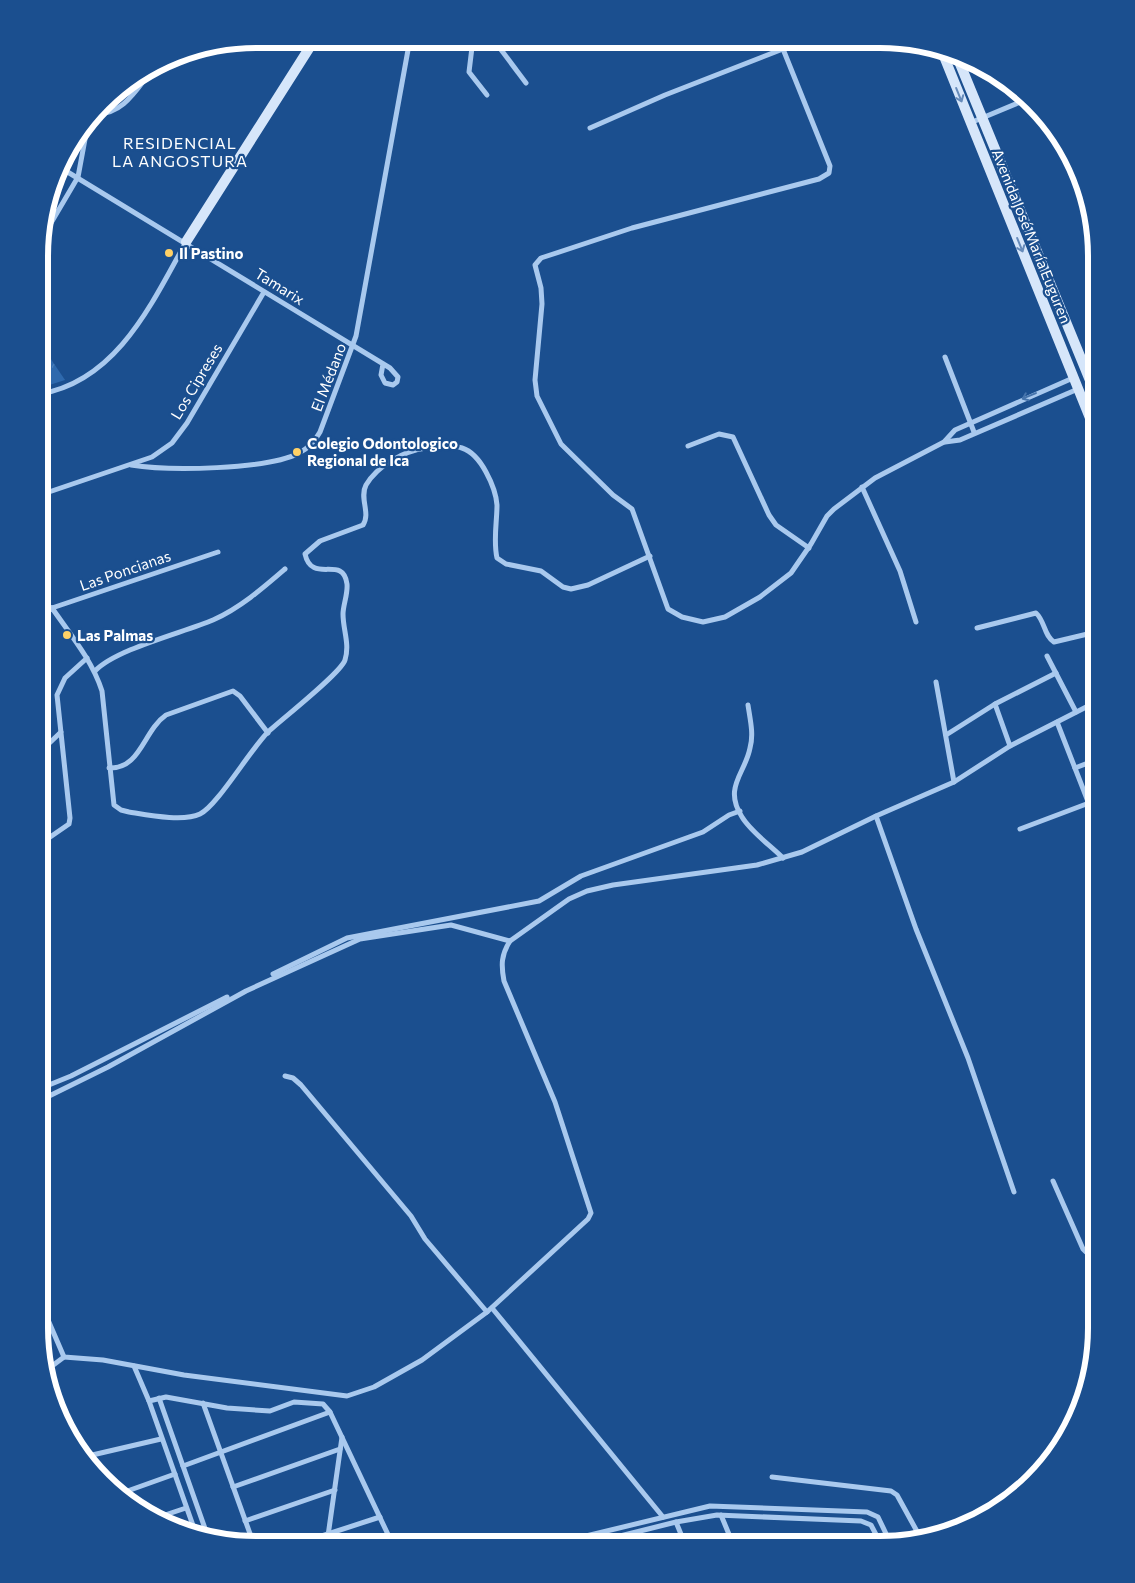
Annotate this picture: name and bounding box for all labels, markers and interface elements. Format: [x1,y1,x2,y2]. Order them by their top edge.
one-way arrow [954,87,964,102]
district label: RESIDENCIAL LA ANGOSTURA [112,133,248,170]
street label: Avenida José María Euguren [989,146,1075,326]
one-way arrow [1015,237,1025,252]
place label: Il Pastino [179,244,243,262]
marker: Il Pastino [163,247,175,259]
street label: Tamarix [252,264,308,308]
street label: Los Cipreses [166,340,226,422]
street label: El Médano [307,340,349,414]
one-way arrow [1022,392,1037,402]
place label: Colegio Odontologico Regional de Ica [307,434,458,469]
marker: Colegio Odontologico Regional de Ica [291,446,303,458]
street label: Las Poncianas [77,546,173,594]
place label: Las Palmas [77,626,153,644]
marker: Las Palmas [61,629,73,641]

